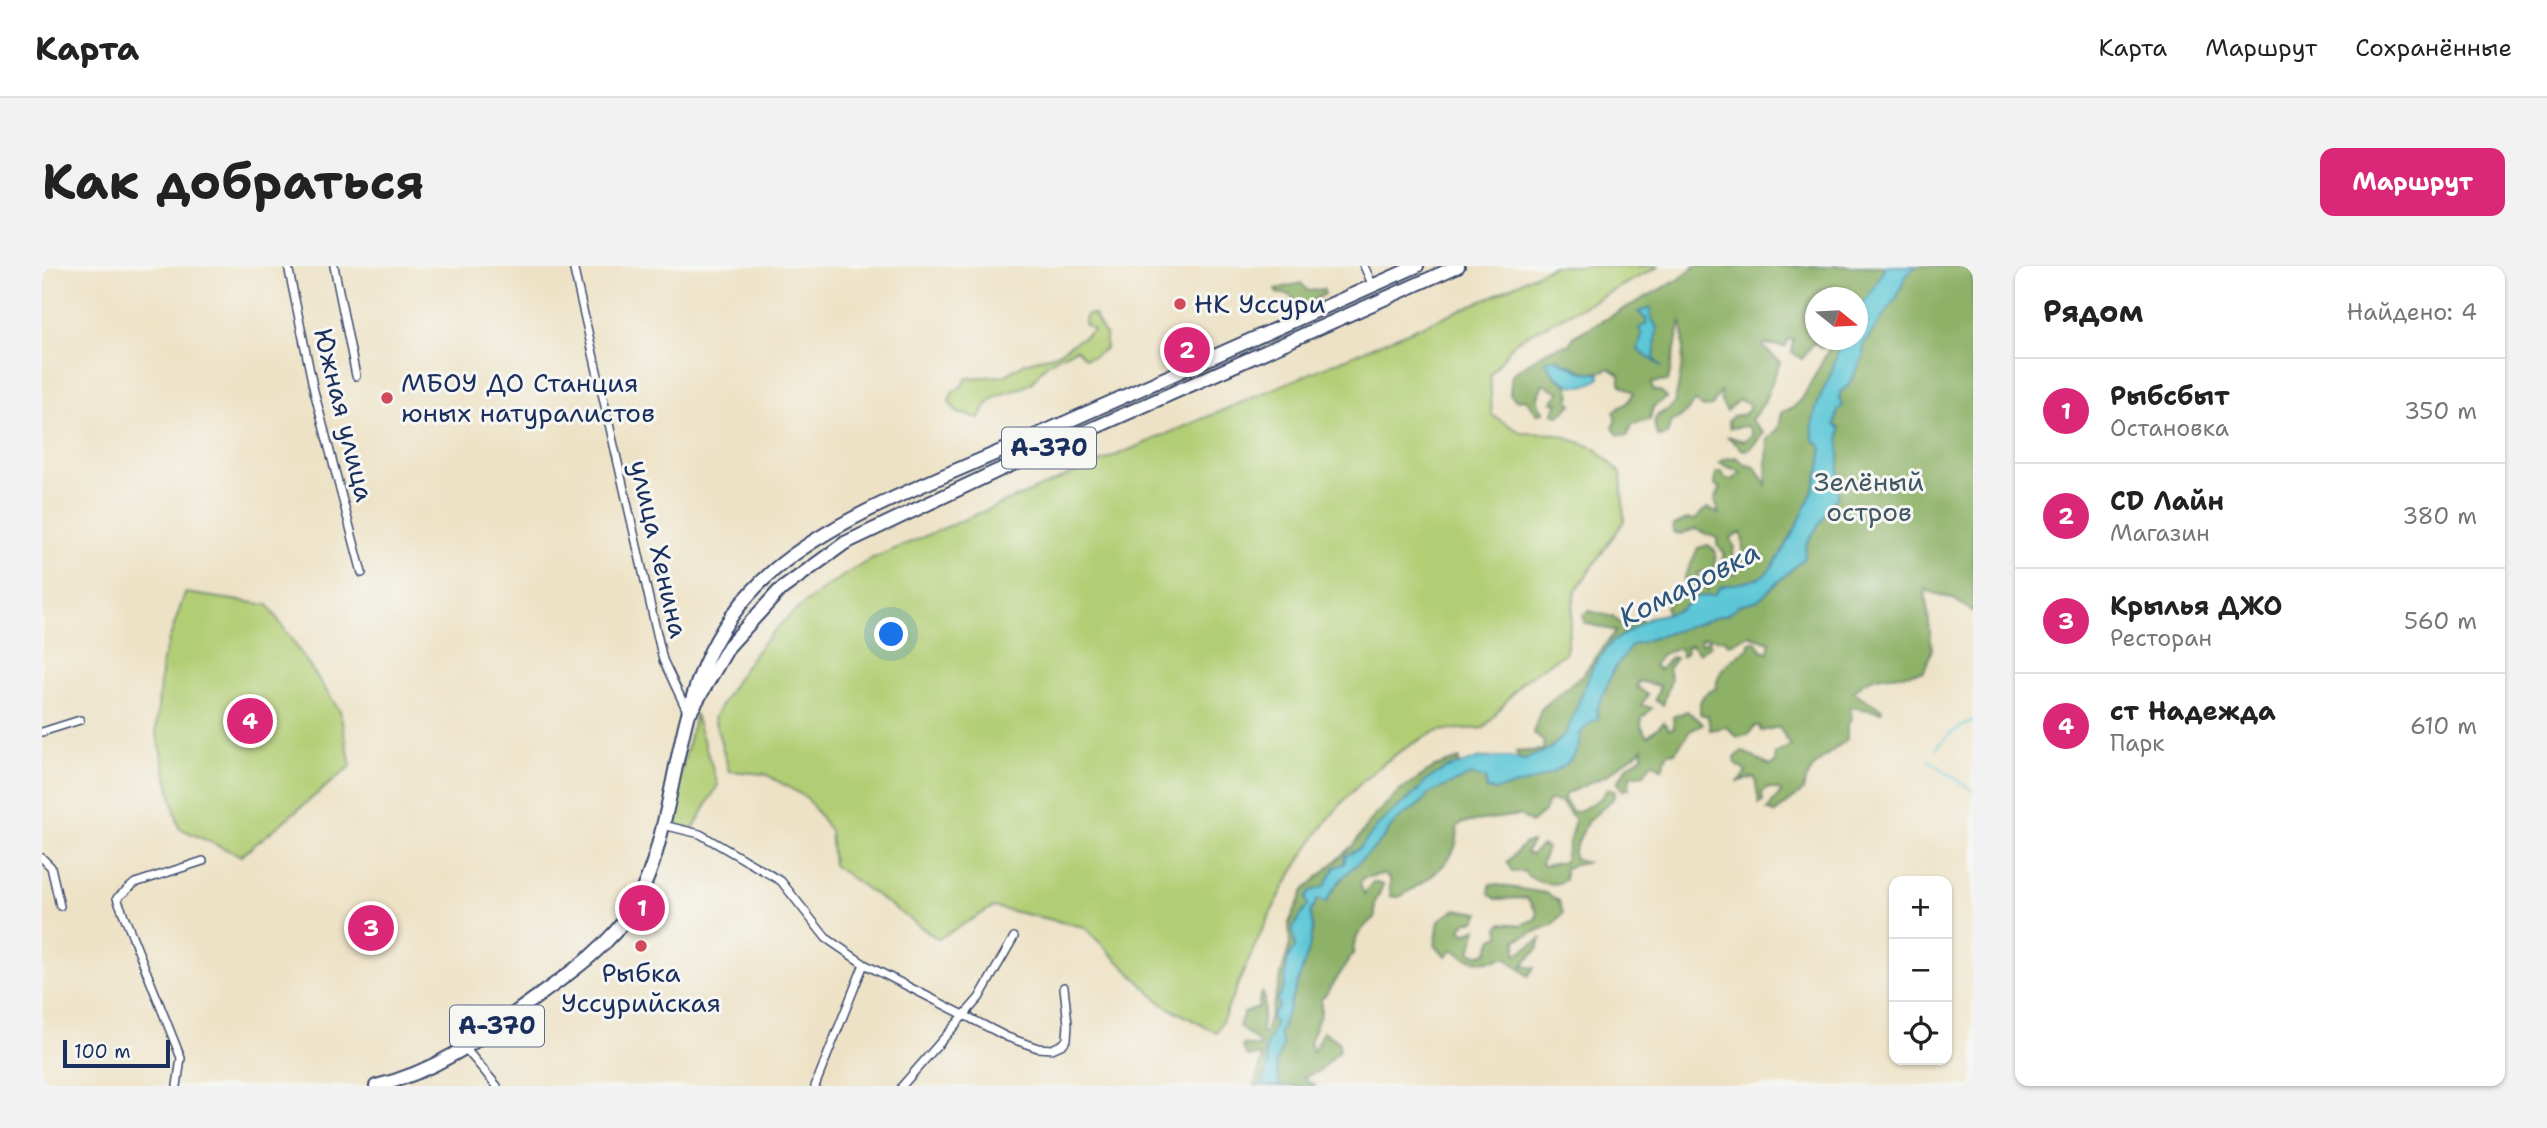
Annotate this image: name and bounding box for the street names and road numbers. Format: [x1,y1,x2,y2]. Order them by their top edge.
street label: Южная улица [306,325,383,505]
road number: А-370 [1002,428,1096,468]
street label: улица Хенина [622,457,697,641]
road number: А-370 [450,1006,544,1046]

